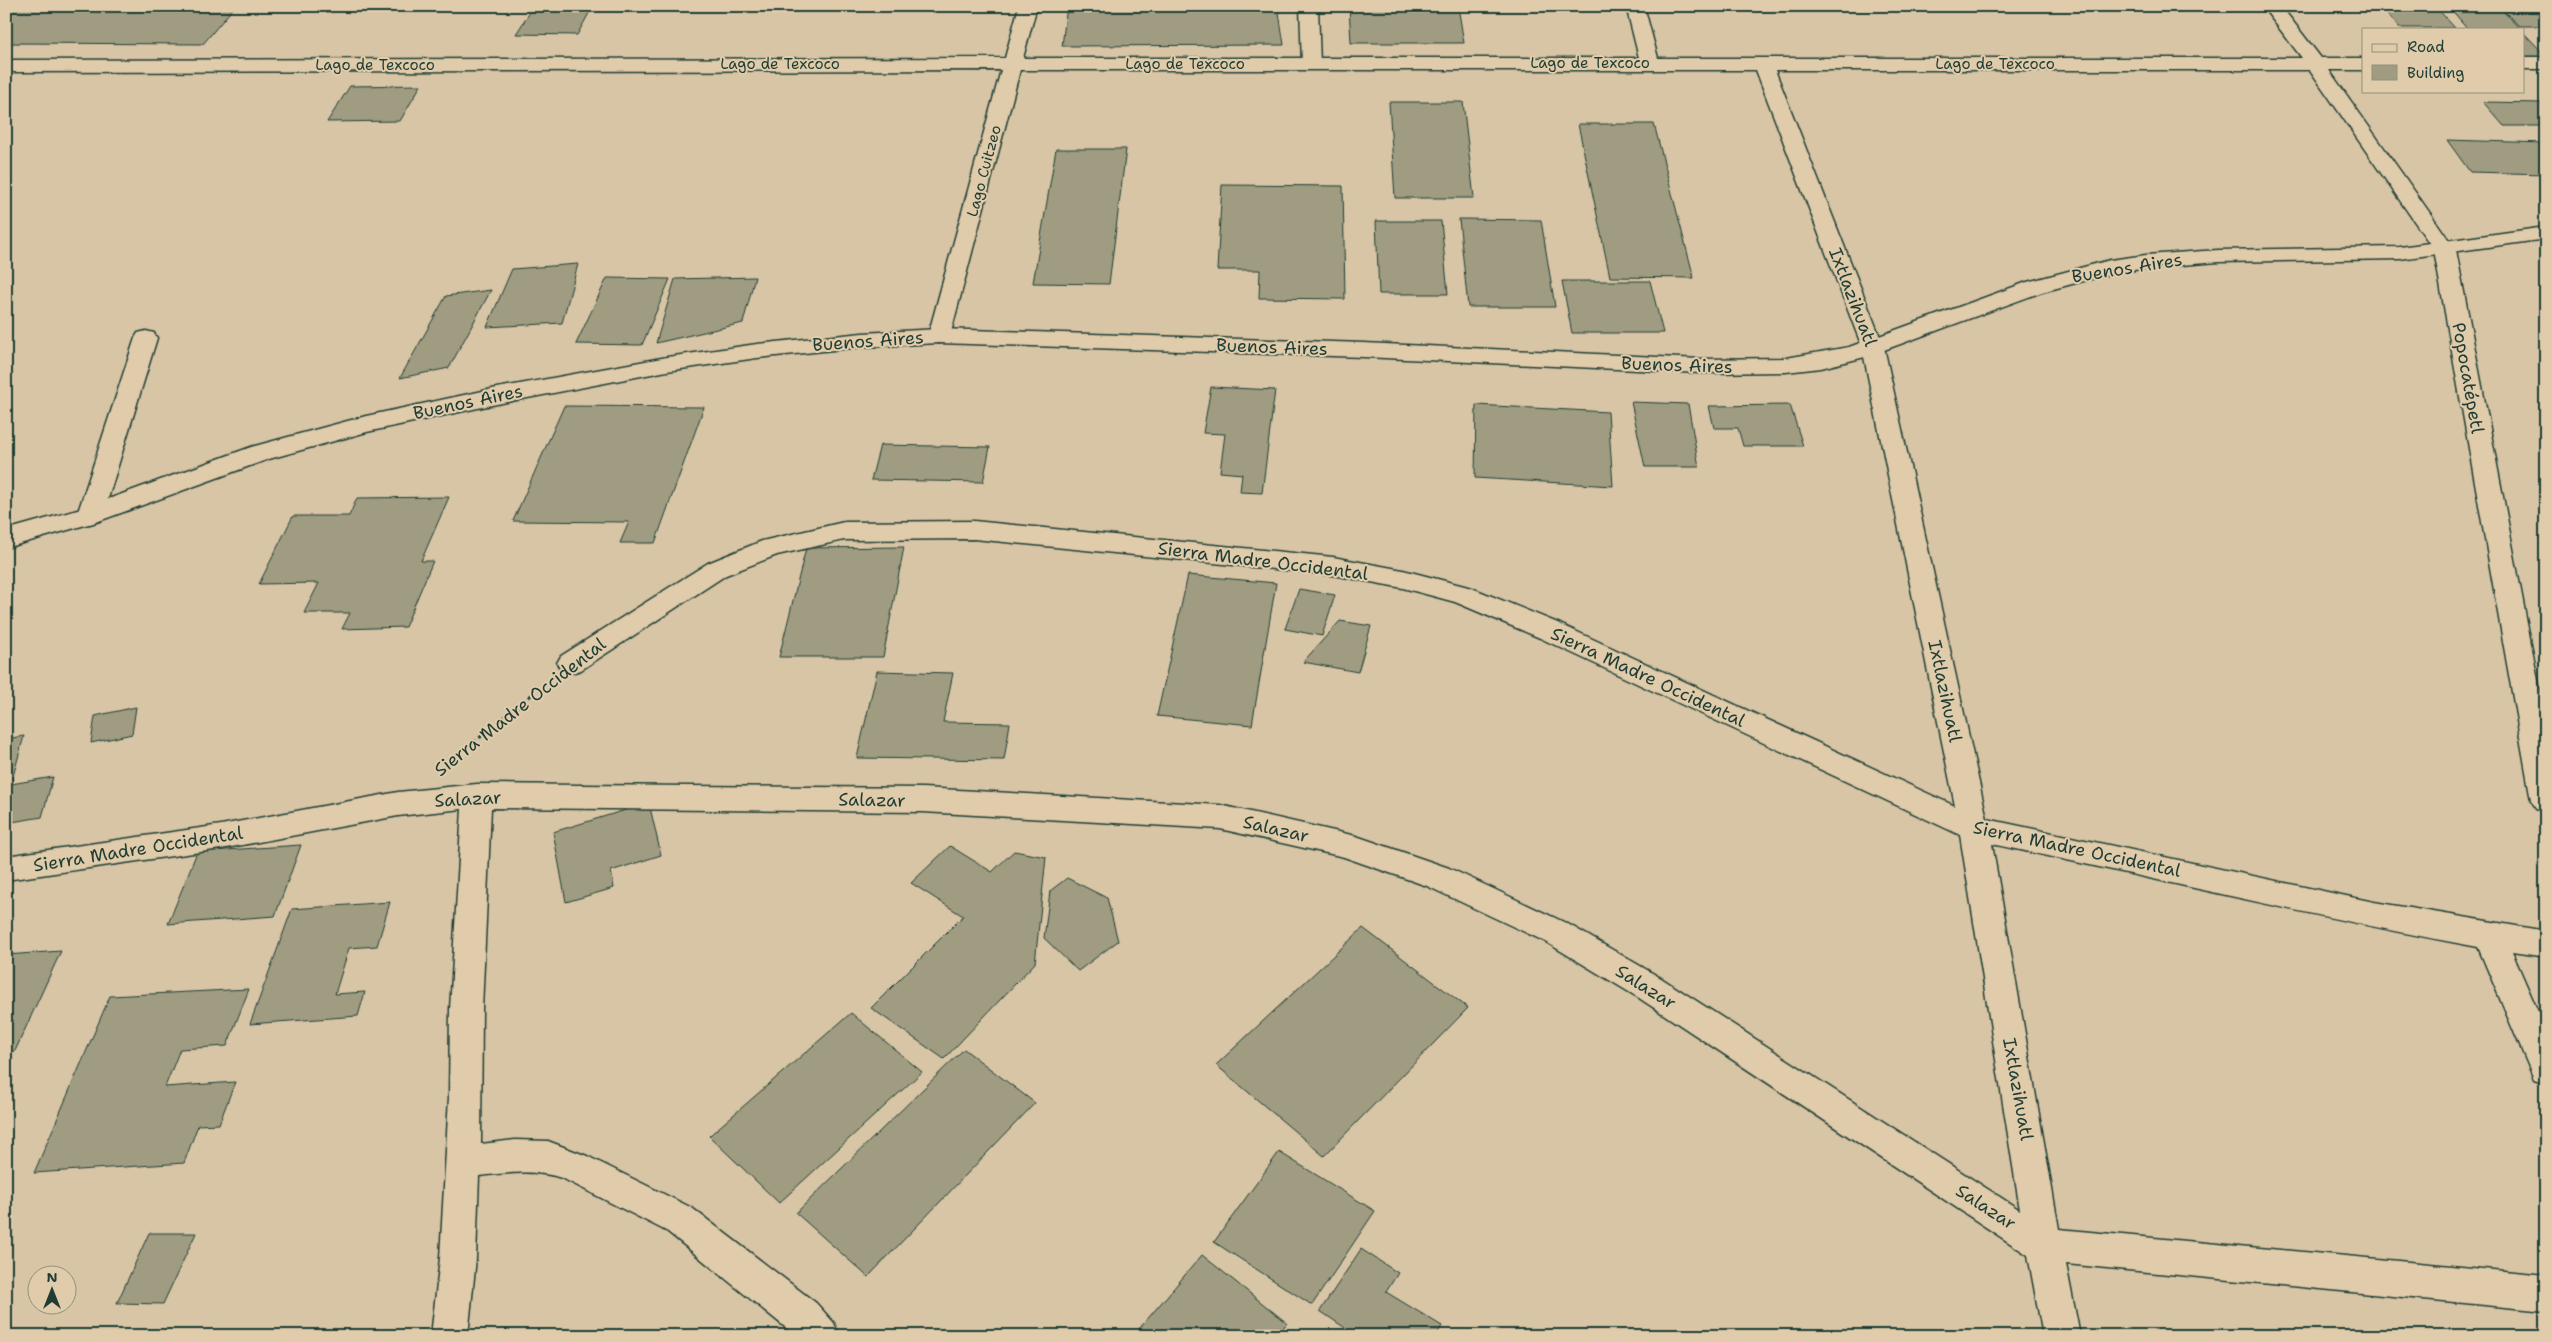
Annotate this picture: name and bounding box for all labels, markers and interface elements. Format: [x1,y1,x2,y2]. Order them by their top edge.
legend [2362,28,2524,92]
text: Road [2407,37,2445,57]
street label: Lago de Texcoco [1530,53,1650,73]
street label: Lago de Texcoco [720,54,840,74]
street label: Lago de Texcoco [1125,54,1245,74]
street label: Lago de Texcoco [1935,54,2055,74]
street label: Lago de Texcoco [315,55,435,75]
text: Building [2407,63,2464,83]
street label: Lago Cuitzeo [962,123,1006,219]
street label: Ixtlazihuatl [1823,244,1883,350]
street label: Buenos Aires [2070,247,2184,289]
street label: Popocatépetl [2446,321,2490,436]
street label: Buenos Aires [812,325,924,357]
street label: Buenos Aires [1216,333,1328,361]
street label: Buenos Aires [1621,351,1733,379]
street label: Buenos Aires [411,379,525,425]
street label: Sierra Madre Occidental [1156,536,1370,586]
street label: Sierra Madre Occidental [1547,621,1750,733]
street label: Sierra Madre Occidental [429,632,611,782]
street label: Ixtlazihuatl [1922,638,1968,745]
street label: Salazar [434,785,502,813]
street label: Salazar [838,787,906,813]
street label: Salazar [1241,810,1311,848]
street label: Sierra Madre Occidental [1971,815,2184,883]
street label: Sierra Madre Occidental [32,820,245,877]
street label: Salazar [1611,959,1681,1015]
street label: Ixtlazihuatl [1997,1036,2039,1143]
street label: Salazar [1951,1179,2021,1235]
north arrow [28,1264,78,1314]
text: N [46,1268,58,1286]

